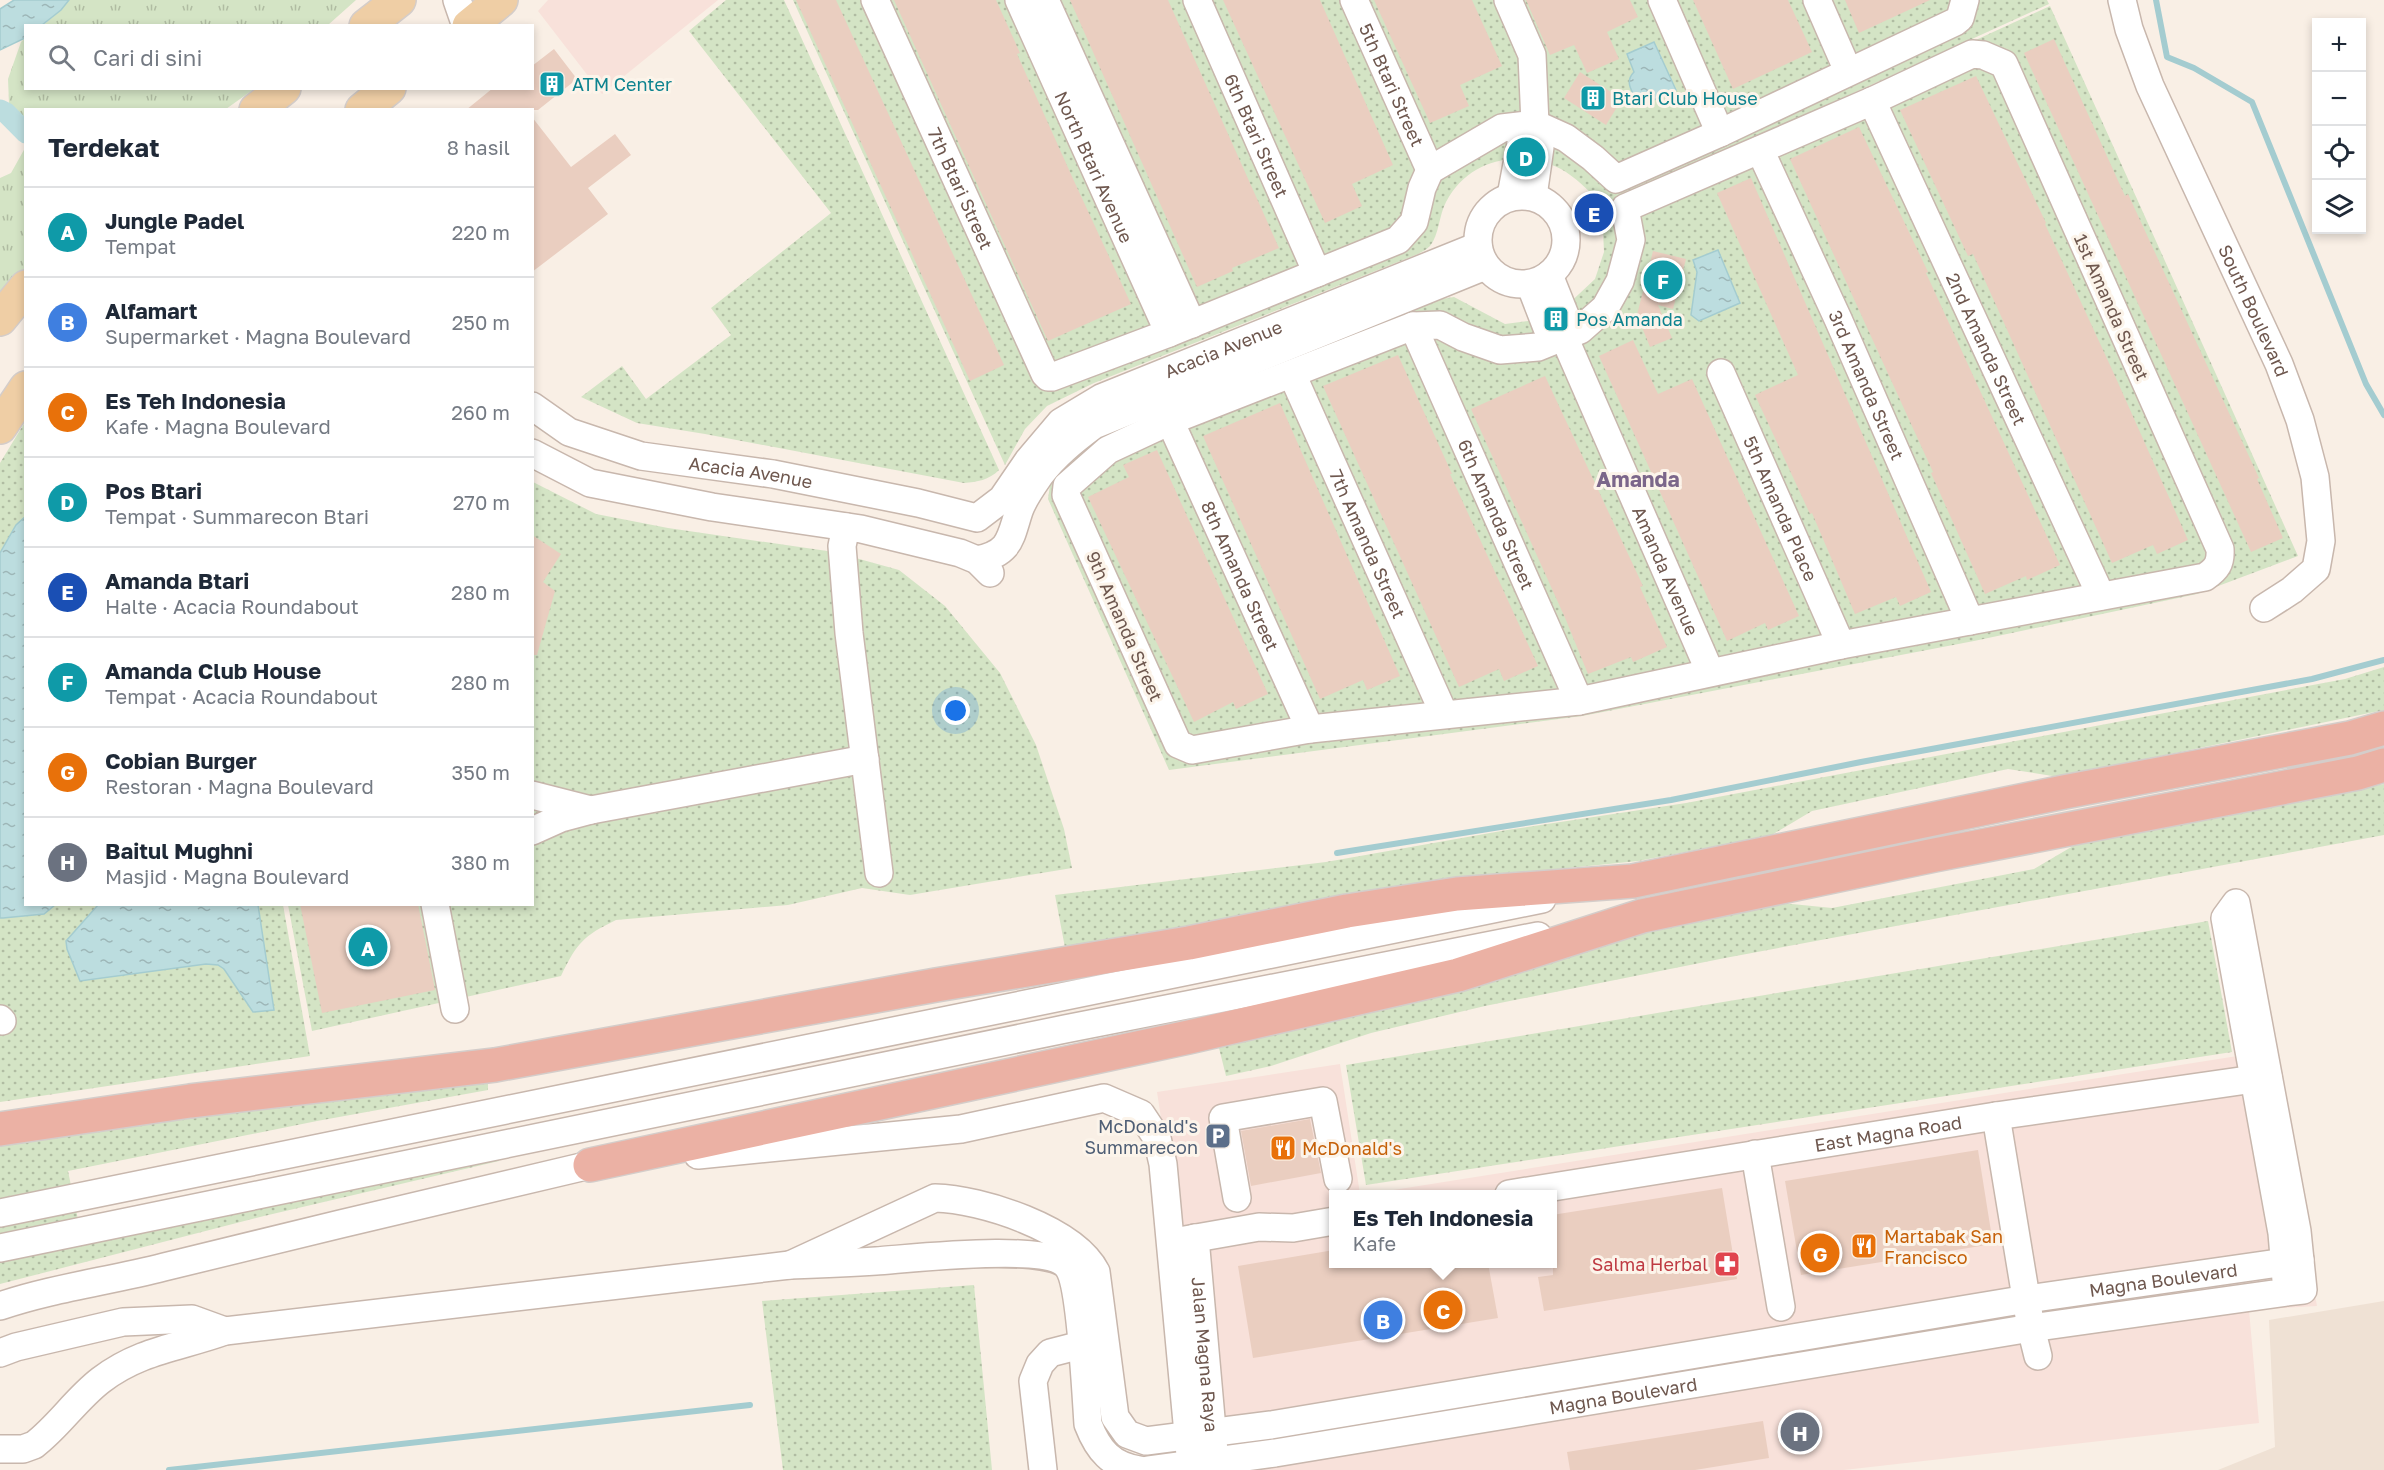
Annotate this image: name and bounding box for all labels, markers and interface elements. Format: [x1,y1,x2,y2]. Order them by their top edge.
map controls [2312,18,2366,234]
button: + [2312,18,2366,72]
street label: 5th Btari Street [1355,20,1429,150]
search box [24,24,534,90]
icon: search [45,41,78,74]
text: Cari di sini [93,44,202,71]
building icon: ATM Center [537,69,567,99]
street label: 6th Btari Street [1220,70,1293,201]
button: − [2312,72,2366,126]
place label: ATM Center [572,73,672,95]
building icon: Btari Club House [1578,83,1608,113]
place label: Btari Club House [1612,87,1758,109]
street label: North Btari Avenue [1050,88,1138,246]
street label: 7th Btari Street [923,124,998,253]
button: locate [2312,126,2366,180]
text: Terdekat [48,132,160,163]
pin: D [1506,134,1546,180]
text: 8 hasil [447,135,510,159]
button: layers [2312,180,2366,234]
pin: E [1574,190,1614,236]
text: Jungle Padel [105,207,244,234]
text: A [60,220,75,244]
text: 220 m [452,220,510,244]
street label: 1st Amanda Street [2070,230,2154,384]
text: Tempat [105,234,176,258]
street label: South Boulevard [2214,241,2294,380]
pin: F [1644,258,1682,302]
street label: 2nd Amanda Street [1942,269,2031,428]
text: Alfamart [105,297,198,324]
building icon: Pos Amanda [1541,304,1571,334]
street label: 3rd Amanda Street [1824,306,1909,463]
place label: Pos Amanda [1576,308,1683,330]
text: B [60,310,75,334]
text: 250 m [452,310,510,334]
street label: Acacia Avenue [1161,315,1285,382]
text: Supermarket · Magna Boulevard [105,324,411,348]
text: Es Teh Indonesia [105,387,286,414]
text: C [60,400,75,424]
text: 260 m [451,400,510,424]
text: Kafe · Magna Boulevard [105,414,331,438]
street label: 5th Amanda Place [1739,432,1822,584]
street label: 6th Amanda Street [1454,436,1539,593]
street label: Acacia Avenue [688,452,814,493]
street label: 7th Amanda Street [1325,466,1411,622]
district label: Amanda [1596,466,1680,492]
text: Pos Btari [105,477,202,504]
text: D [60,490,75,514]
text: 270 m [453,490,510,514]
street label: 8th Amanda Street [1197,497,1284,654]
street label: Amanda Avenue [1628,503,1704,639]
text: Tempat · Summarecon Btari [105,504,369,528]
street label: 9th Amanda Street [1082,548,1168,704]
text: Amanda Btari [105,567,249,594]
text: E [61,580,74,604]
text: 280 m [451,580,510,604]
text: Halte · Acacia Roundabout [105,594,359,618]
text: Amanda Club House [105,657,321,684]
text: F [62,670,73,694]
text: 280 m [451,670,510,694]
text: Tempat · Acacia Roundabout [105,684,378,708]
your location [941,696,970,725]
text: Cobian Burger [105,747,257,774]
text: G [60,760,75,784]
text: 350 m [452,760,510,784]
text: Restoran · Magna Boulevard [105,774,374,798]
text: Baitul Mughni [105,837,253,864]
text: H [60,850,75,874]
text: 380 m [451,850,510,874]
text: Masjid · Magna Boulevard [105,864,349,888]
pin: A [348,924,388,970]
street label: East Magna Road [1813,1111,1963,1156]
place label: McDonald's Summarecon [1085,1115,1198,1158]
parking icon: McDonald's Summarecon [1203,1121,1233,1151]
restaurant icon: McDonald's [1268,1133,1298,1163]
place label: McDonald's [1302,1137,1402,1159]
popup [1329,1190,1557,1268]
text: Es Teh Indonesia [1353,1204,1533,1231]
place label: Martabak San Francisco [1884,1225,2003,1268]
pin: G [1800,1230,1840,1276]
text: Kafe [1353,1231,1396,1255]
restaurant icon: Martabak San Francisco [1849,1231,1879,1261]
pharmacy icon: Salma Herbal [1712,1249,1742,1279]
place label: Salma Herbal [1592,1253,1708,1275]
street label: Magna Boulevard [2088,1258,2239,1301]
street label: Jalan Magna Raya [1188,1276,1223,1433]
pin: C [1424,1288,1462,1332]
pin: B [1364,1298,1402,1342]
street label: Magna Boulevard [1548,1372,1699,1418]
pin: H [1780,1410,1820,1454]

